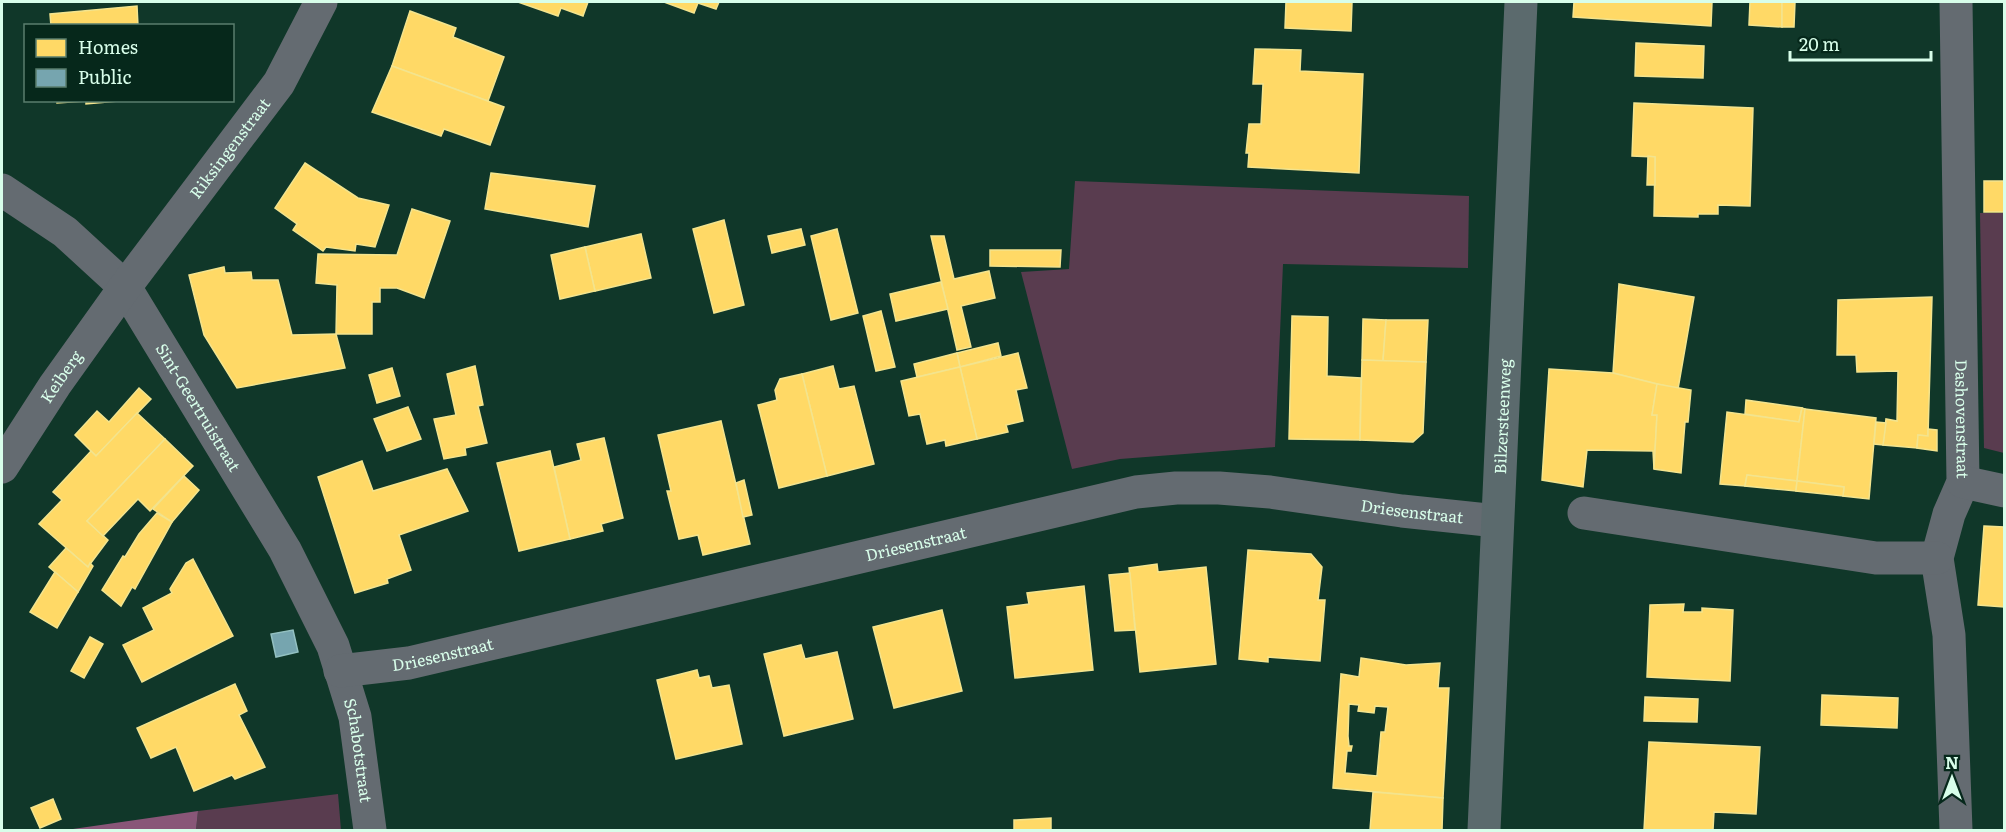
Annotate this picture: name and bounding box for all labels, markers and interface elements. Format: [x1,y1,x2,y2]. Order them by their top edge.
legend [24,24,234,102]
scale bar [1790,24,1931,62]
text: 20 m [1799,30,1840,57]
text: Homes [78,33,138,60]
text: Public [78,63,132,90]
street label: Riksingenstraat [183,92,275,203]
street label: Sint-Geertruistraat [151,338,248,476]
street label: Keiberg [34,345,87,407]
street label: Bilzersteenweg [1487,358,1516,475]
street label: Dashovenstraat [1950,359,1976,479]
street label: Driesenstraat [1359,492,1465,528]
street label: Driesenstraat [863,519,969,566]
street label: Driesenstraat [391,631,496,676]
street label: Schabotstraat [339,695,379,804]
north arrow [1922,748,1982,808]
text: N [1945,750,1959,774]

